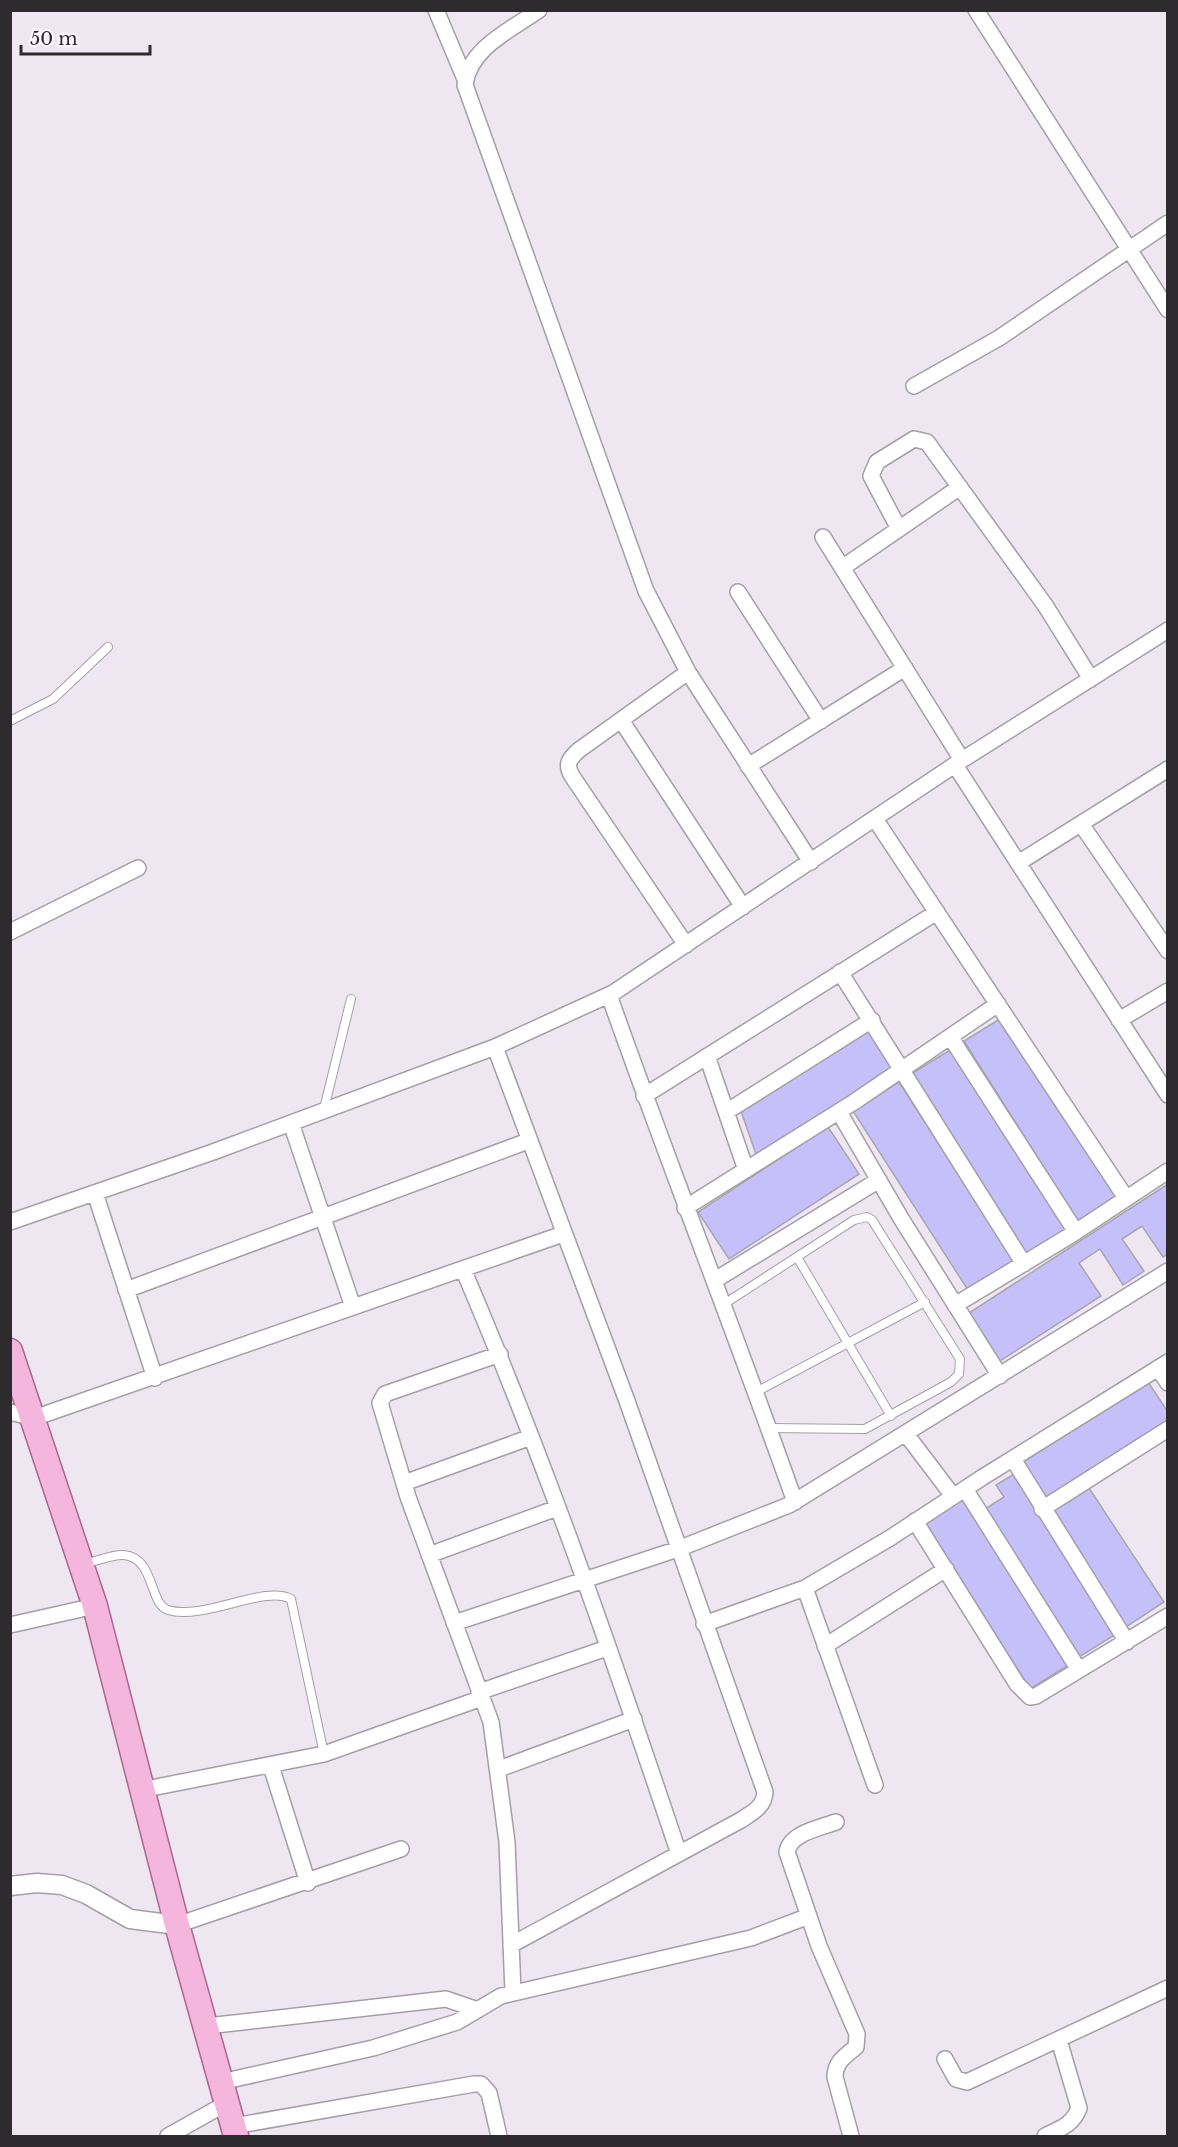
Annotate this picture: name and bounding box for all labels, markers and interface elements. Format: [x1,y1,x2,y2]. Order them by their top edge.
scale bar [21,18,150,56]
text: 50 m [30,28,78,50]

